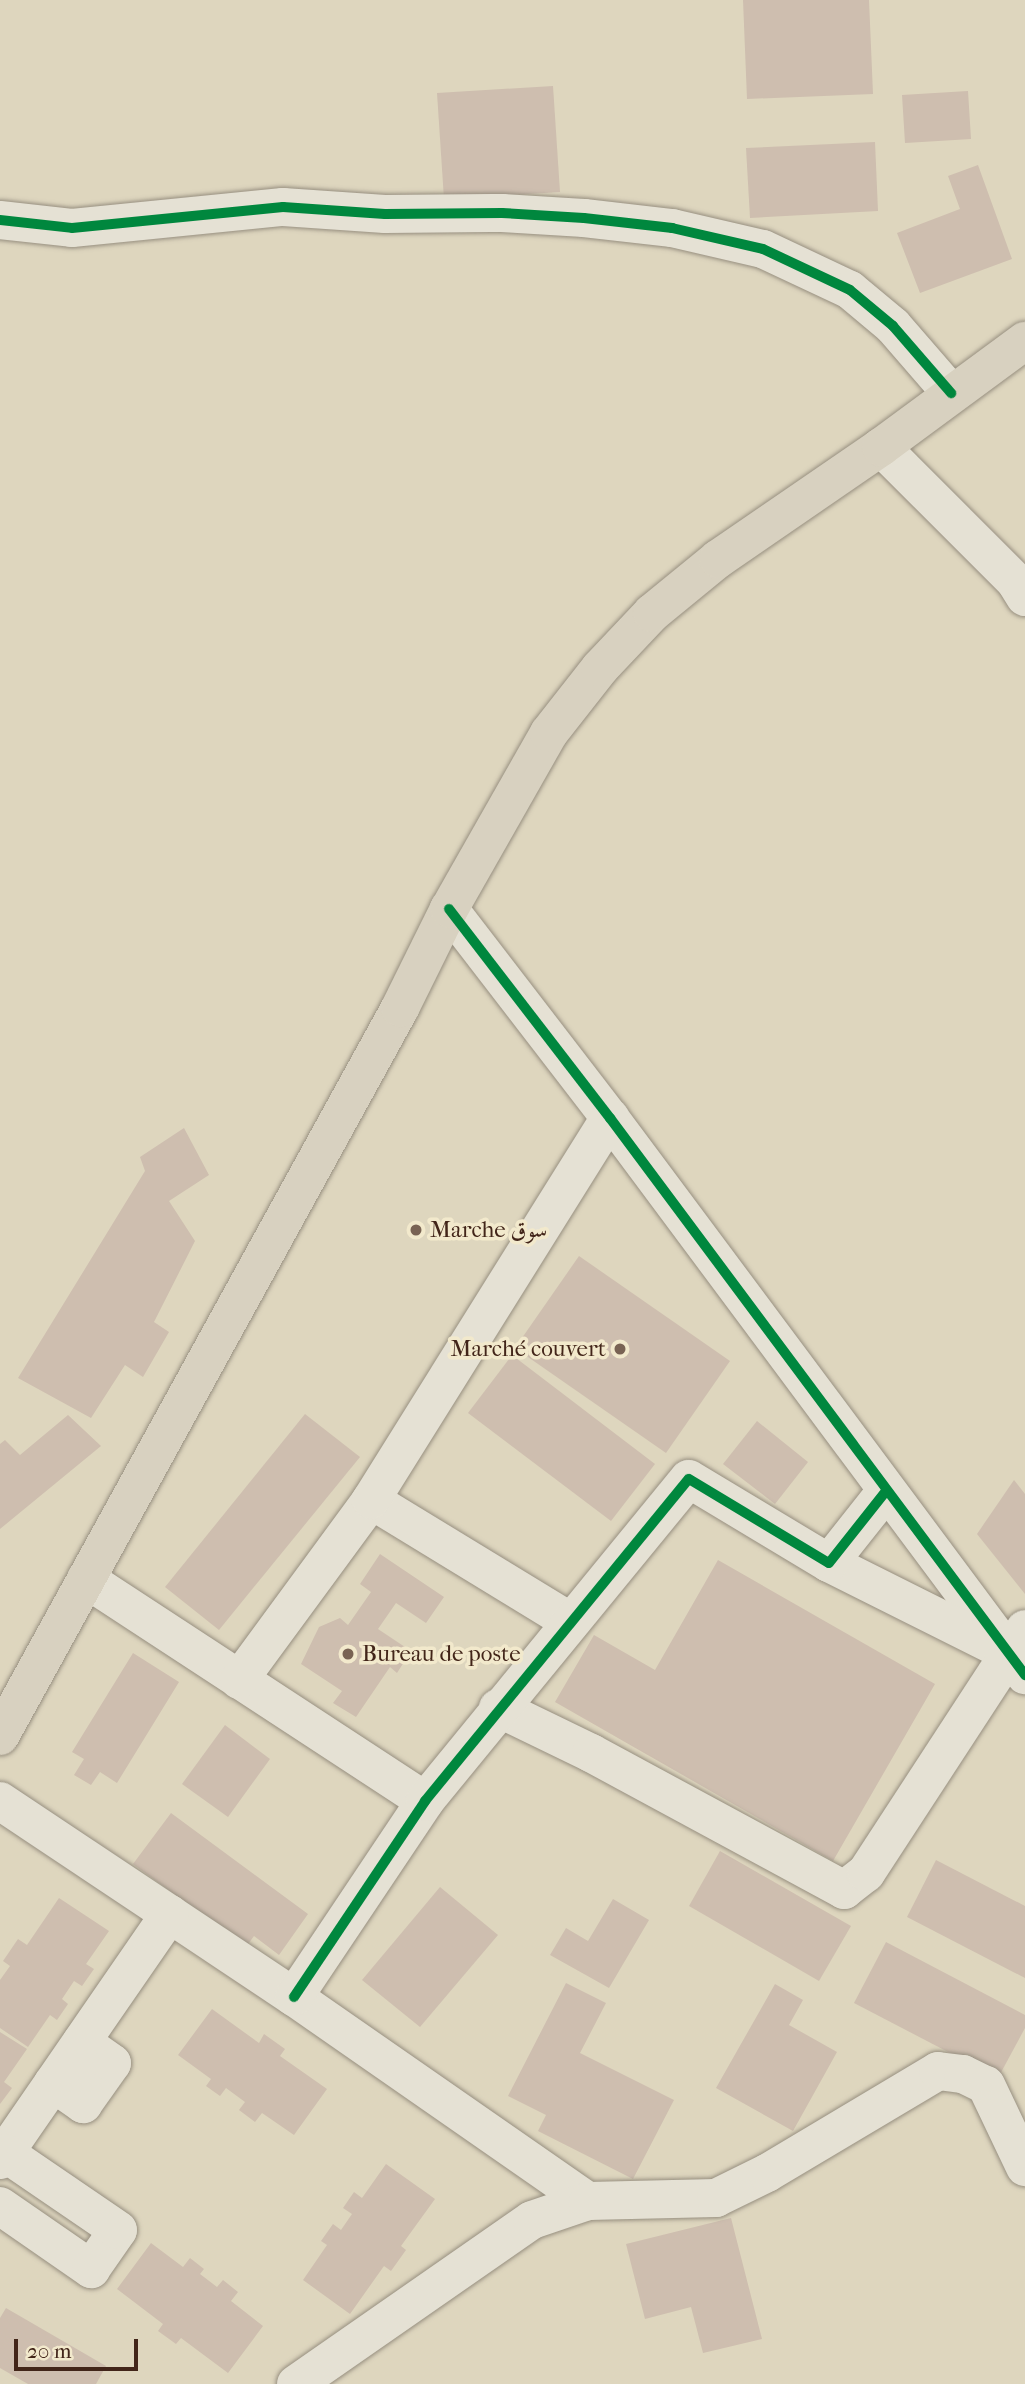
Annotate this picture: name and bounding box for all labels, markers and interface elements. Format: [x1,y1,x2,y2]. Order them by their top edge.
place label: Marche سوق [430,1216,547,1244]
marker: Marche سوق [408,1222,424,1238]
place label: Marché couvert [450,1335,606,1363]
marker: Marché couvert [612,1341,628,1357]
place label: Bureau de poste [362,1640,521,1668]
marker: Bureau de poste [340,1646,356,1662]
scale bar [18,2324,142,2368]
text: 20 m [27,2339,71,2363]

